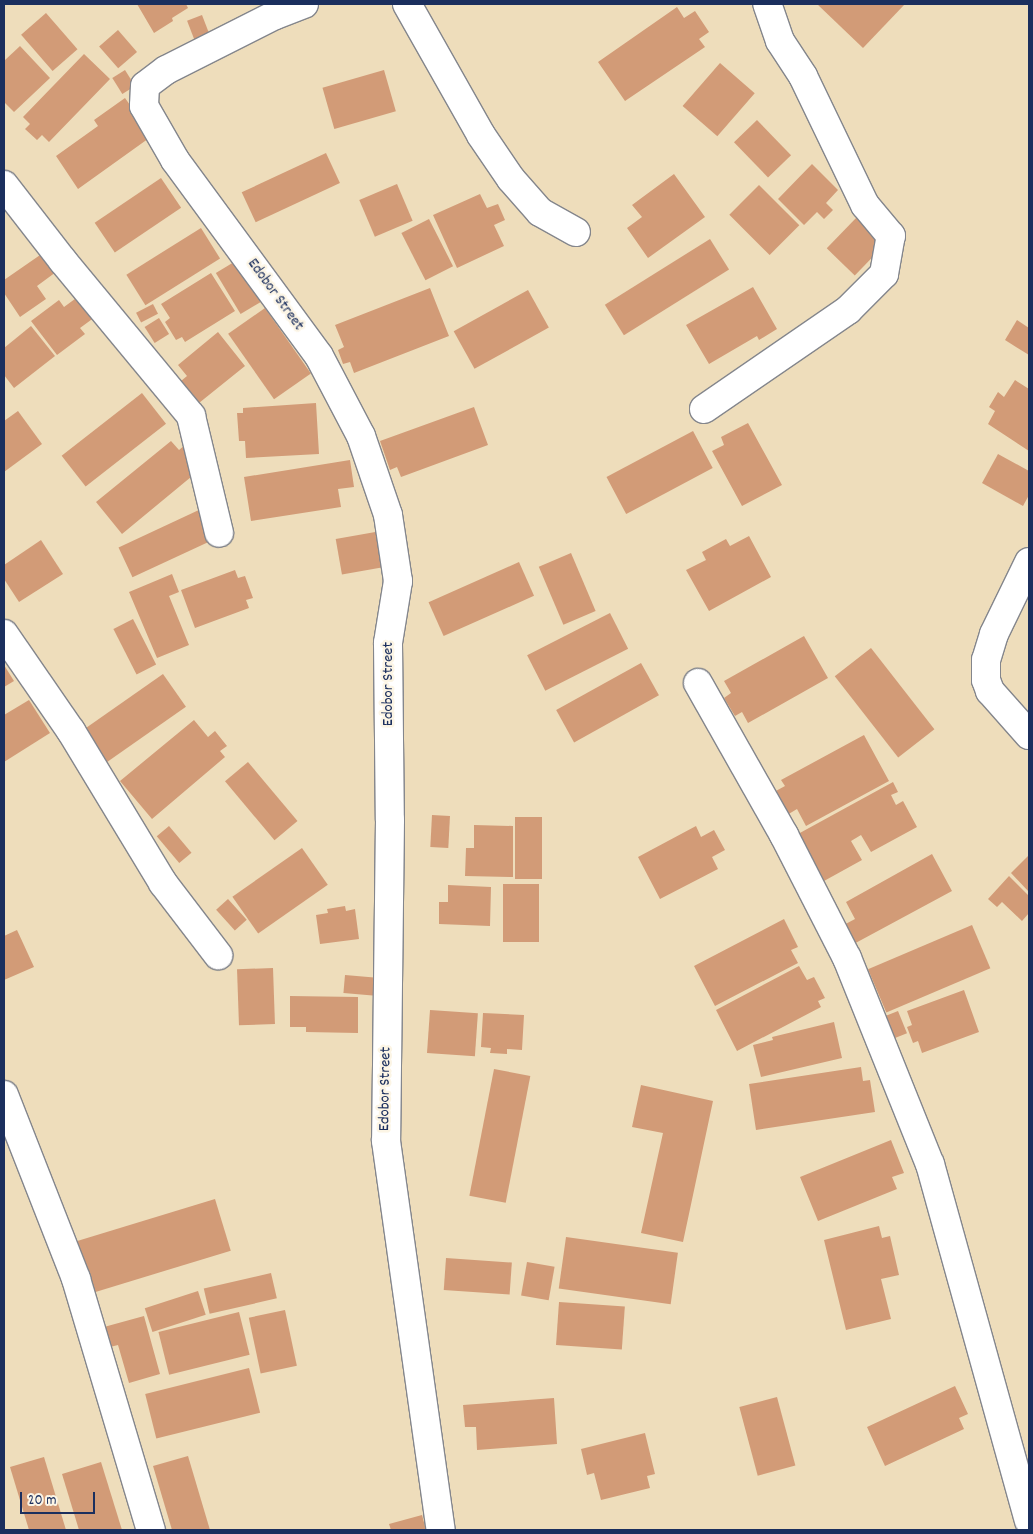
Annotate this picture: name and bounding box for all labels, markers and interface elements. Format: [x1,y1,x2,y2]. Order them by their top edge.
street label: Edobor Street [242,255,308,335]
street label: Edobor Street [379,642,399,726]
street label: Edobor Street [376,1047,396,1131]
scale bar [22,1482,98,1514]
text: 20 m [28,1490,56,1512]

